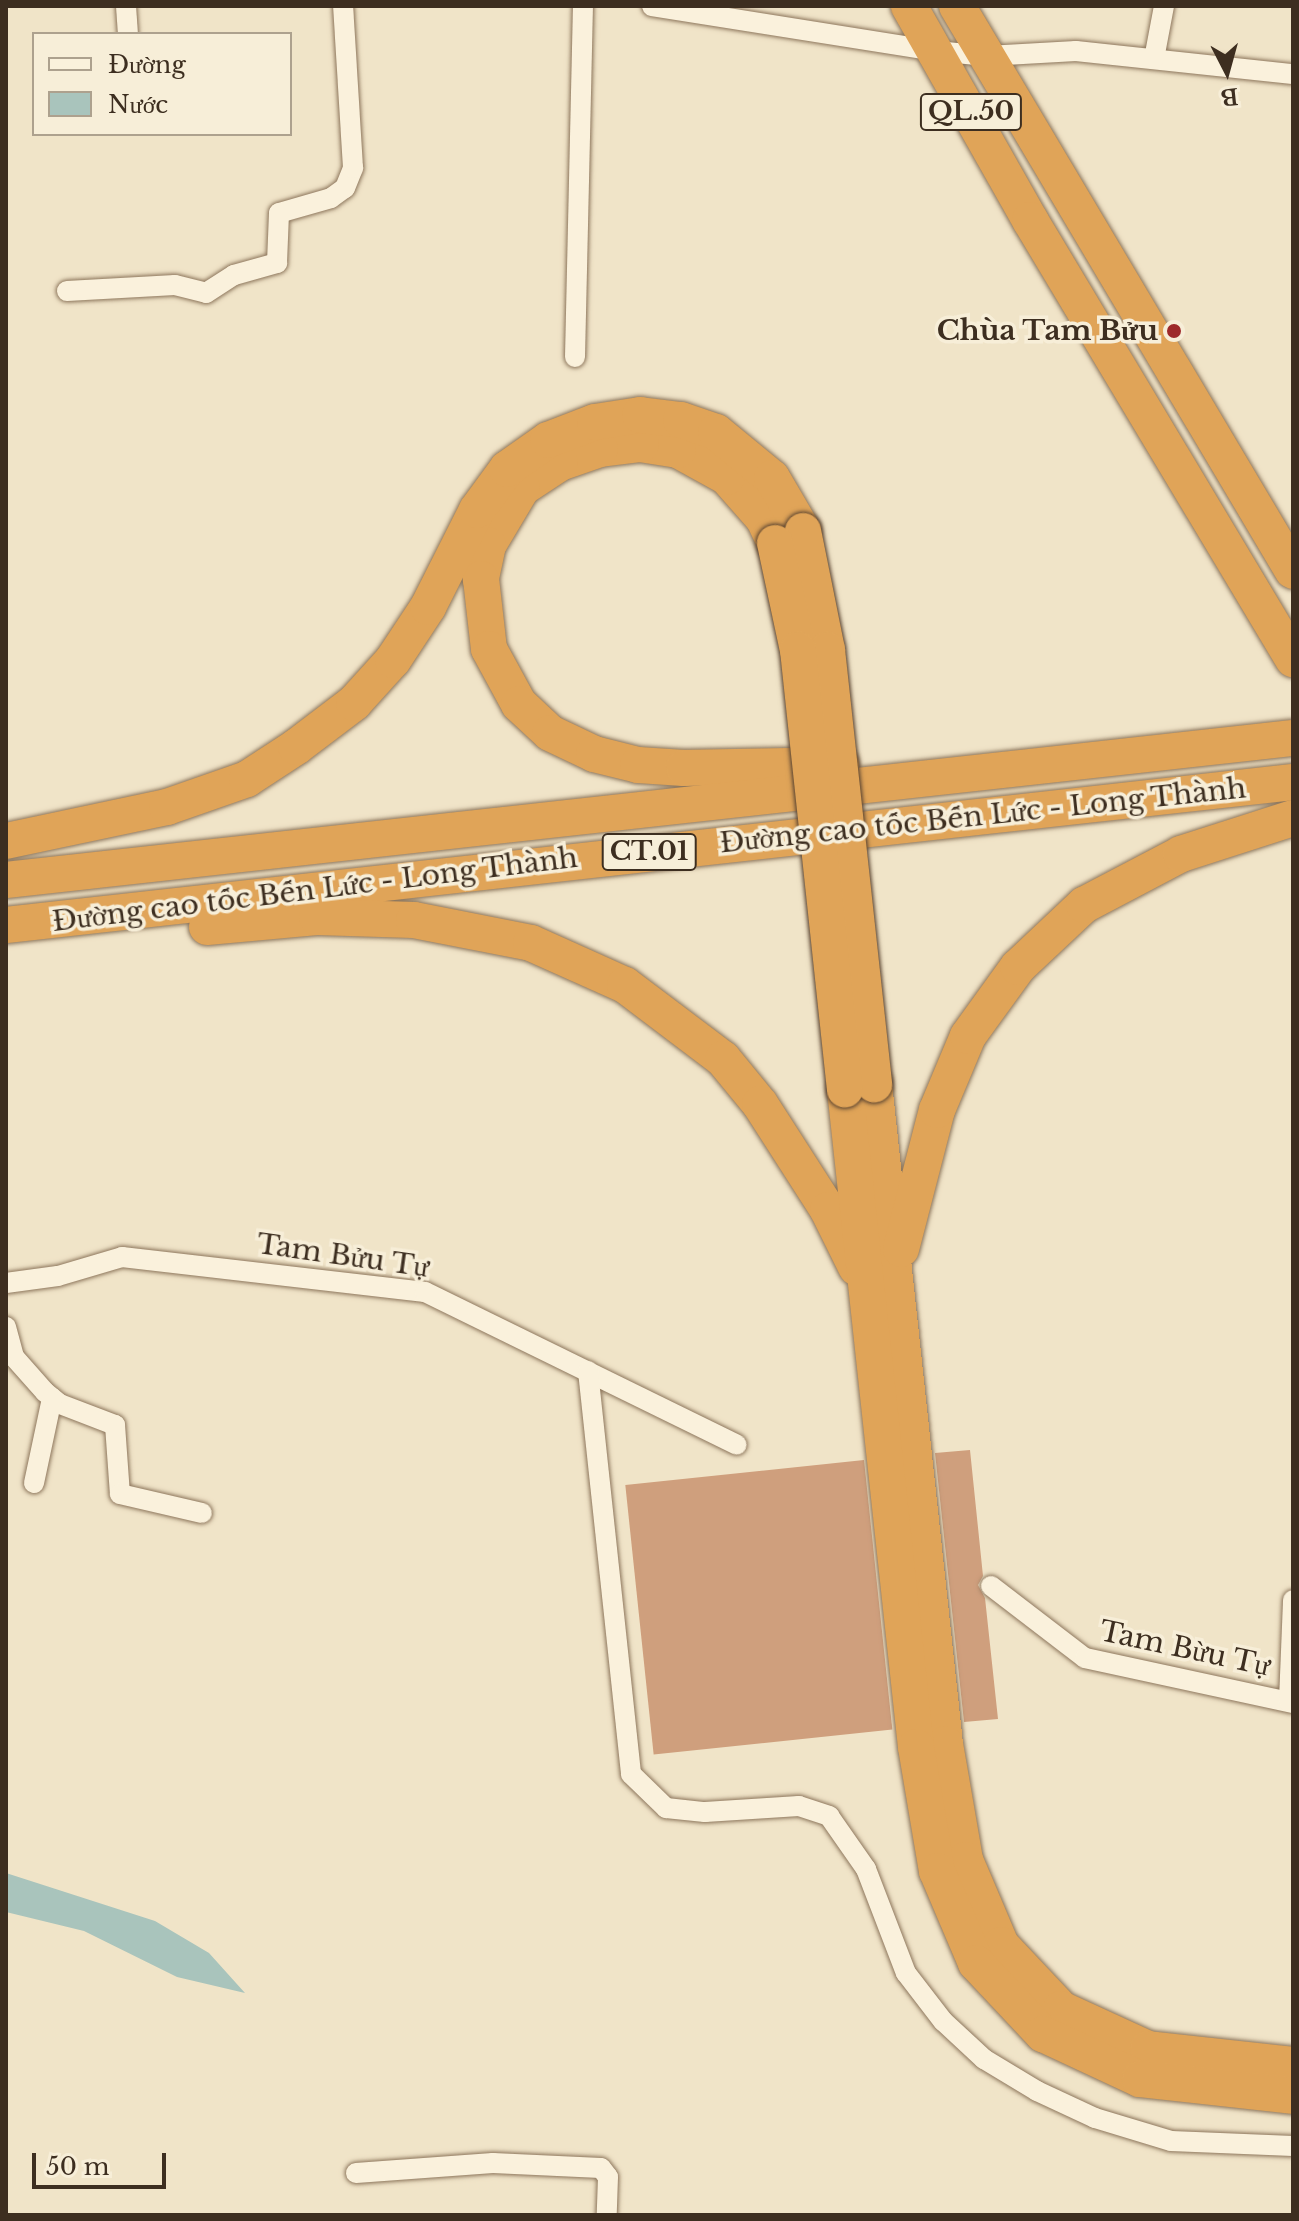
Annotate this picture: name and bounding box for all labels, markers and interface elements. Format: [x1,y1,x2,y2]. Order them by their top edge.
legend [32,32,292,136]
north arrow [1187,32,1267,112]
text: Đường [108,50,186,79]
text: B [1219,82,1240,111]
text: Nước [108,90,168,119]
road number: QL.50 [919,90,1023,134]
place label: Chùa Tam Bửu [936,314,1158,348]
marker: Chùa Tam Bửu [1165,322,1183,340]
street label: Đường cao tốc Bến Lức - Long Thành [717,772,1249,860]
road number: CT.01 [601,830,697,874]
street label: Đường cao tốc Bến Lức - Long Thành [50,841,580,939]
street label: Tam Bửu Tự [254,1227,432,1285]
street label: Tam Bừu Tự [1096,1614,1274,1684]
scale bar [36,2137,170,2187]
text: 50 m [46,2152,109,2181]

